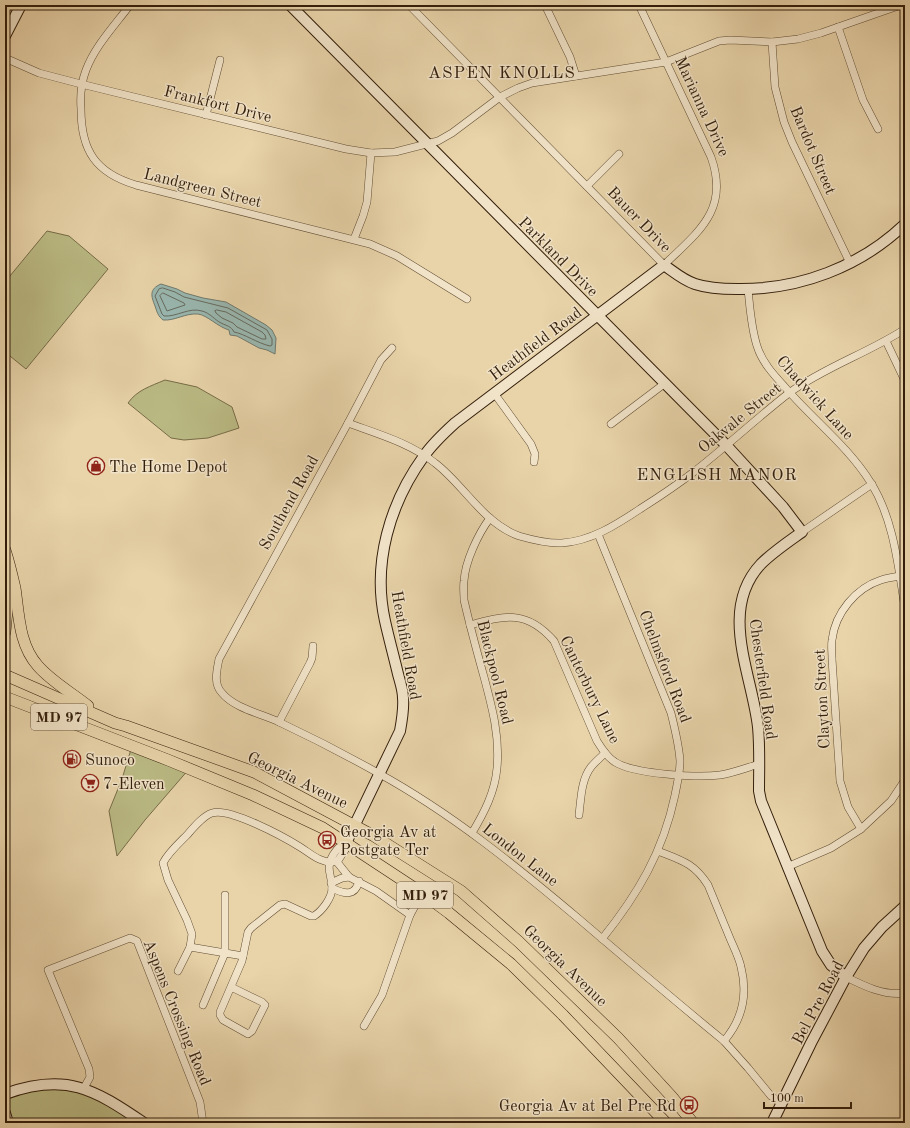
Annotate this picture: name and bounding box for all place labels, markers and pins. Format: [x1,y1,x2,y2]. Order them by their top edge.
shop icon: The Home Depot [86,456,106,476]
place label: The Home Depot [109,460,228,476]
fuel station icon: Sunoco [62,749,82,769]
place label: Sunoco [85,753,135,769]
supermarket icon: 7-Eleven [80,773,100,793]
place label: 7-Eleven [103,777,165,793]
place label: Georgia Av at Postgate Ter [340,825,437,859]
bus stop icon: Georgia Av at Postgate Ter [317,830,337,850]
bus stop icon: Georgia Av at Bel Pre Rd [679,1095,699,1115]
place label: Georgia Av at Bel Pre Rd [499,1099,676,1115]

